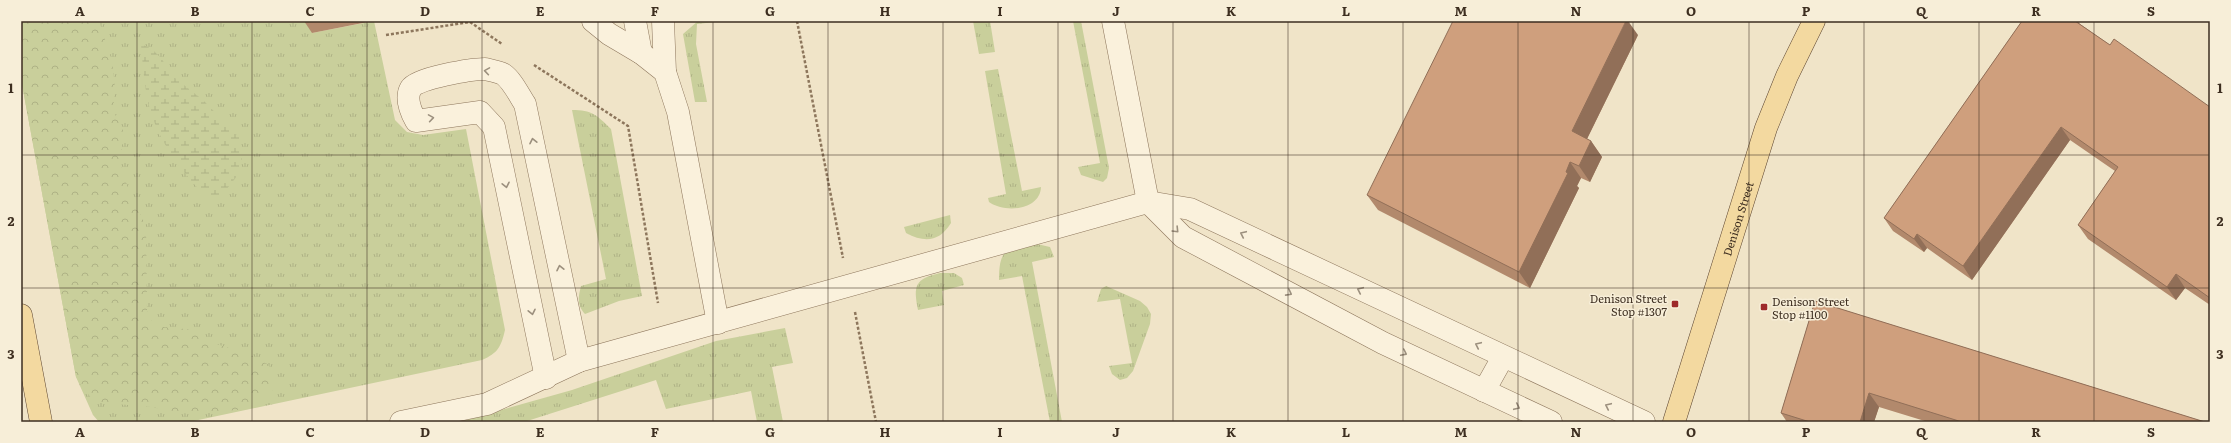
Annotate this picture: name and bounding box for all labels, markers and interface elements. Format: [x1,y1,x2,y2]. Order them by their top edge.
text: A [75,1,85,20]
text: B [191,1,200,20]
text: C [305,1,315,20]
text: D [420,1,430,20]
text: E [536,1,545,20]
text: F [651,1,659,20]
text: G [765,1,775,20]
text: H [880,1,891,20]
text: I [997,1,1003,20]
text: J [1112,1,1120,20]
text: K [1226,1,1237,20]
text: L [1342,1,1350,20]
text: M [1455,1,1468,20]
text: N [1571,1,1582,20]
text: O [1686,1,1696,20]
text: P [1802,1,1811,20]
text: Q [1916,1,1928,20]
text: R [2031,1,2041,20]
text: S [2147,1,2155,20]
one-way arrow [484,67,490,76]
text: 1 [8,78,14,97]
text: 1 [2217,78,2223,97]
one-way arrow [428,115,434,123]
one-way arrow [529,138,537,144]
street label: Denison Street [1718,179,1757,258]
one-way arrow [502,182,510,188]
text: 2 [8,211,15,230]
text: 2 [2217,211,2224,230]
one-way arrow [1171,225,1179,233]
one-way arrow [1239,231,1247,239]
one-way arrow [556,265,564,272]
one-way arrow [1357,287,1364,295]
one-way arrow [1285,288,1292,296]
place label: Denison Street Stop #1307 [1590,290,1668,319]
place label: Denison Street Stop #1100 [1772,293,1850,322]
marker: Denison Street Stop #1307 [1670,299,1680,309]
marker: Denison Street Stop #1100 [1759,302,1769,312]
one-way arrow [528,309,536,315]
one-way arrow [1474,342,1482,350]
text: 3 [7,344,15,363]
text: 3 [2216,344,2224,363]
one-way arrow [1400,348,1408,356]
one-way arrow [1513,402,1521,410]
one-way arrow [1605,403,1613,411]
text: A [75,422,85,441]
text: B [191,422,200,441]
text: C [305,422,315,441]
text: D [420,422,430,441]
text: E [536,422,545,441]
text: F [651,422,659,441]
text: G [765,422,775,441]
text: H [880,422,891,441]
text: I [997,422,1003,441]
text: J [1112,422,1120,441]
text: K [1226,422,1237,441]
text: L [1342,422,1350,441]
text: M [1455,422,1468,441]
text: N [1571,422,1582,441]
text: O [1686,422,1696,441]
text: P [1802,422,1811,441]
text: Q [1916,422,1928,441]
text: R [2031,422,2041,441]
text: S [2147,422,2155,441]

